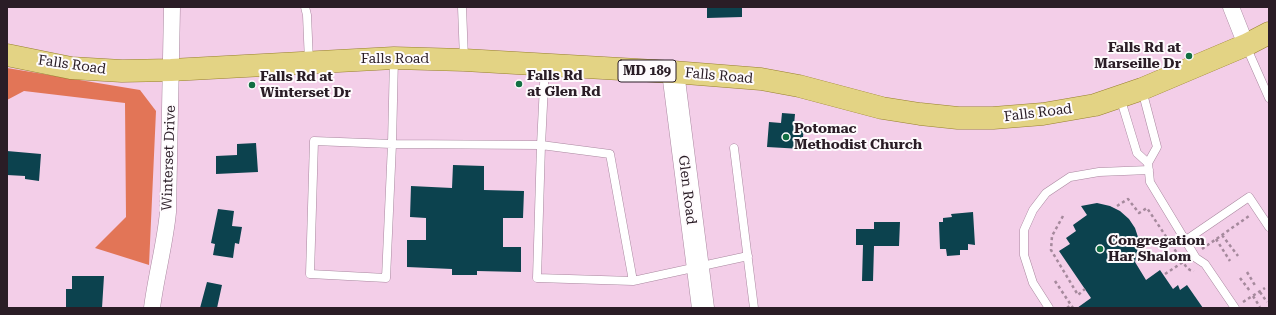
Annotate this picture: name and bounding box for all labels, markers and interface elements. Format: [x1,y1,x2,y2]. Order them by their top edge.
place label: Falls Rd at Marseille Dr [1094,40,1181,72]
street label: Falls Road [361,51,429,67]
marker: Falls Rd at Marseille Dr [1184,51,1194,61]
street label: Falls Road [37,52,107,78]
road number: MD 189 [618,60,676,82]
street label: Falls Road [684,65,754,87]
place label: Falls Rd at Glen Rd [527,68,600,100]
place label: Falls Rd at Winterset Dr [260,69,351,102]
marker: Falls Rd at Glen Rd [514,79,524,89]
marker: Falls Rd at Winterset Dr [247,80,257,90]
street label: Falls Road [1003,100,1073,126]
street label: Winterset Drive [159,105,179,211]
place label: Potomac Methodist Church [794,121,922,154]
marker: Potomac Methodist Church [781,132,791,142]
street label: Glen Road [674,154,700,226]
place label: Congregation Har Shalom [1108,233,1205,266]
marker: Congregation Har Shalom [1095,244,1105,254]

